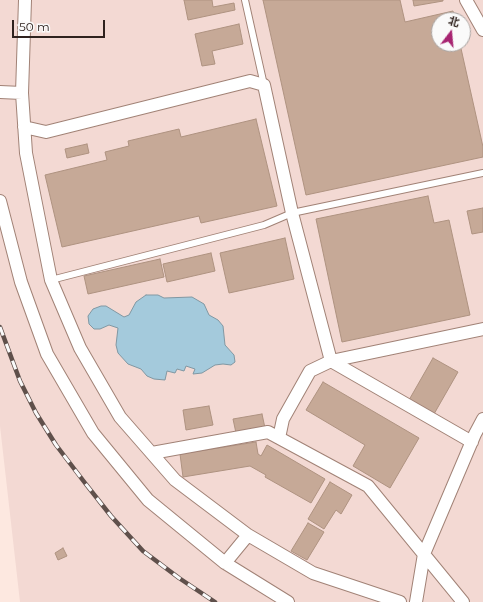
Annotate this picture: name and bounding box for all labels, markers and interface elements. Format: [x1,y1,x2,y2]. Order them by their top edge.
scale bar [14,12,107,38]
north arrow [431,12,471,52]
text: 北 [447,13,461,30]
text: 50 m [19,19,50,34]

